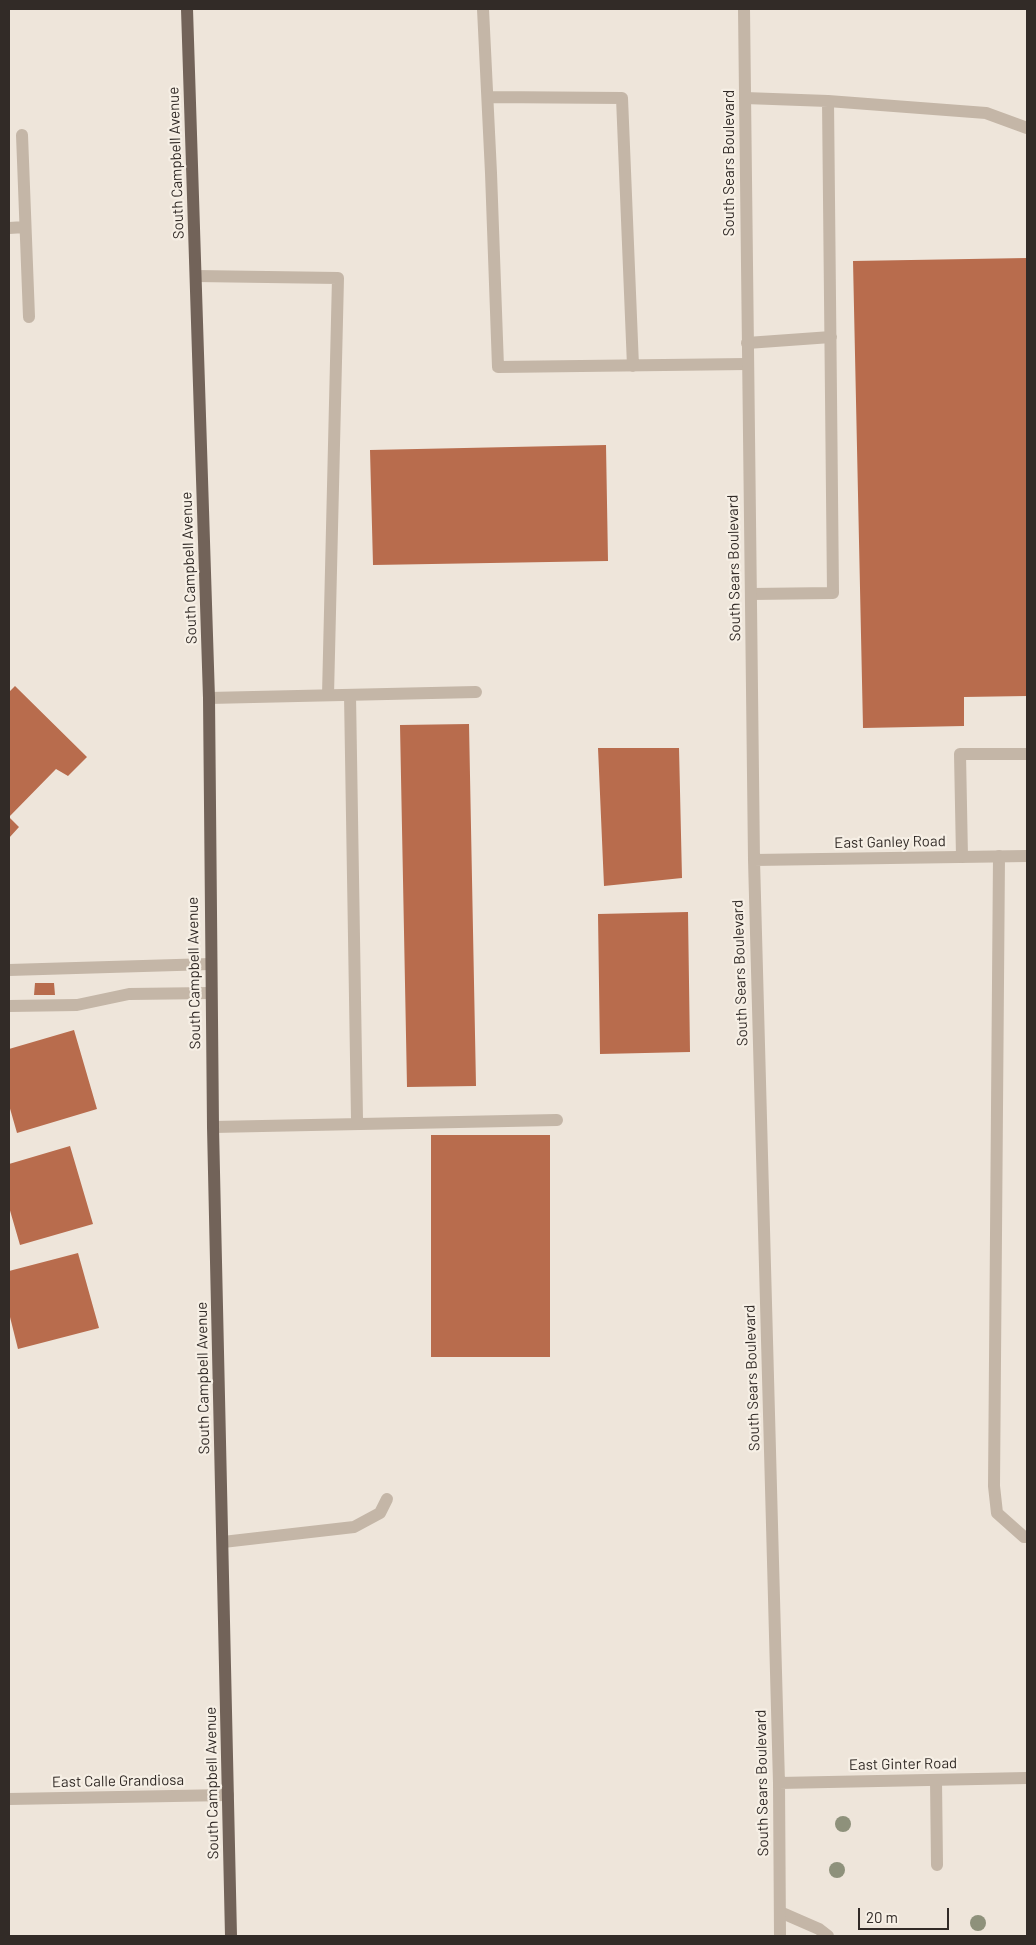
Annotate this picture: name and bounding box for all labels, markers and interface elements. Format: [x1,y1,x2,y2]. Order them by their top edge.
street label: South Campbell Avenue [164,86,188,240]
street label: South Sears Boulevard [720,90,738,236]
street label: South Campbell Avenue [177,491,201,645]
street label: South Sears Boulevard [724,495,744,641]
street label: East Ganley Road [834,832,946,852]
street label: South Campbell Avenue [184,897,204,1049]
street label: South Sears Boulevard [728,899,752,1047]
street label: South Campbell Avenue [193,1302,213,1454]
street label: South Sears Boulevard [740,1304,764,1452]
street label: South Campbell Avenue [202,1707,222,1859]
street label: South Sears Boulevard [752,1710,772,1856]
street label: East Ginter Road [849,1754,957,1774]
street label: East Calle Grandiosa [52,1771,184,1791]
scale bar [861,1898,952,1930]
text: 20 m [866,1908,898,1926]

